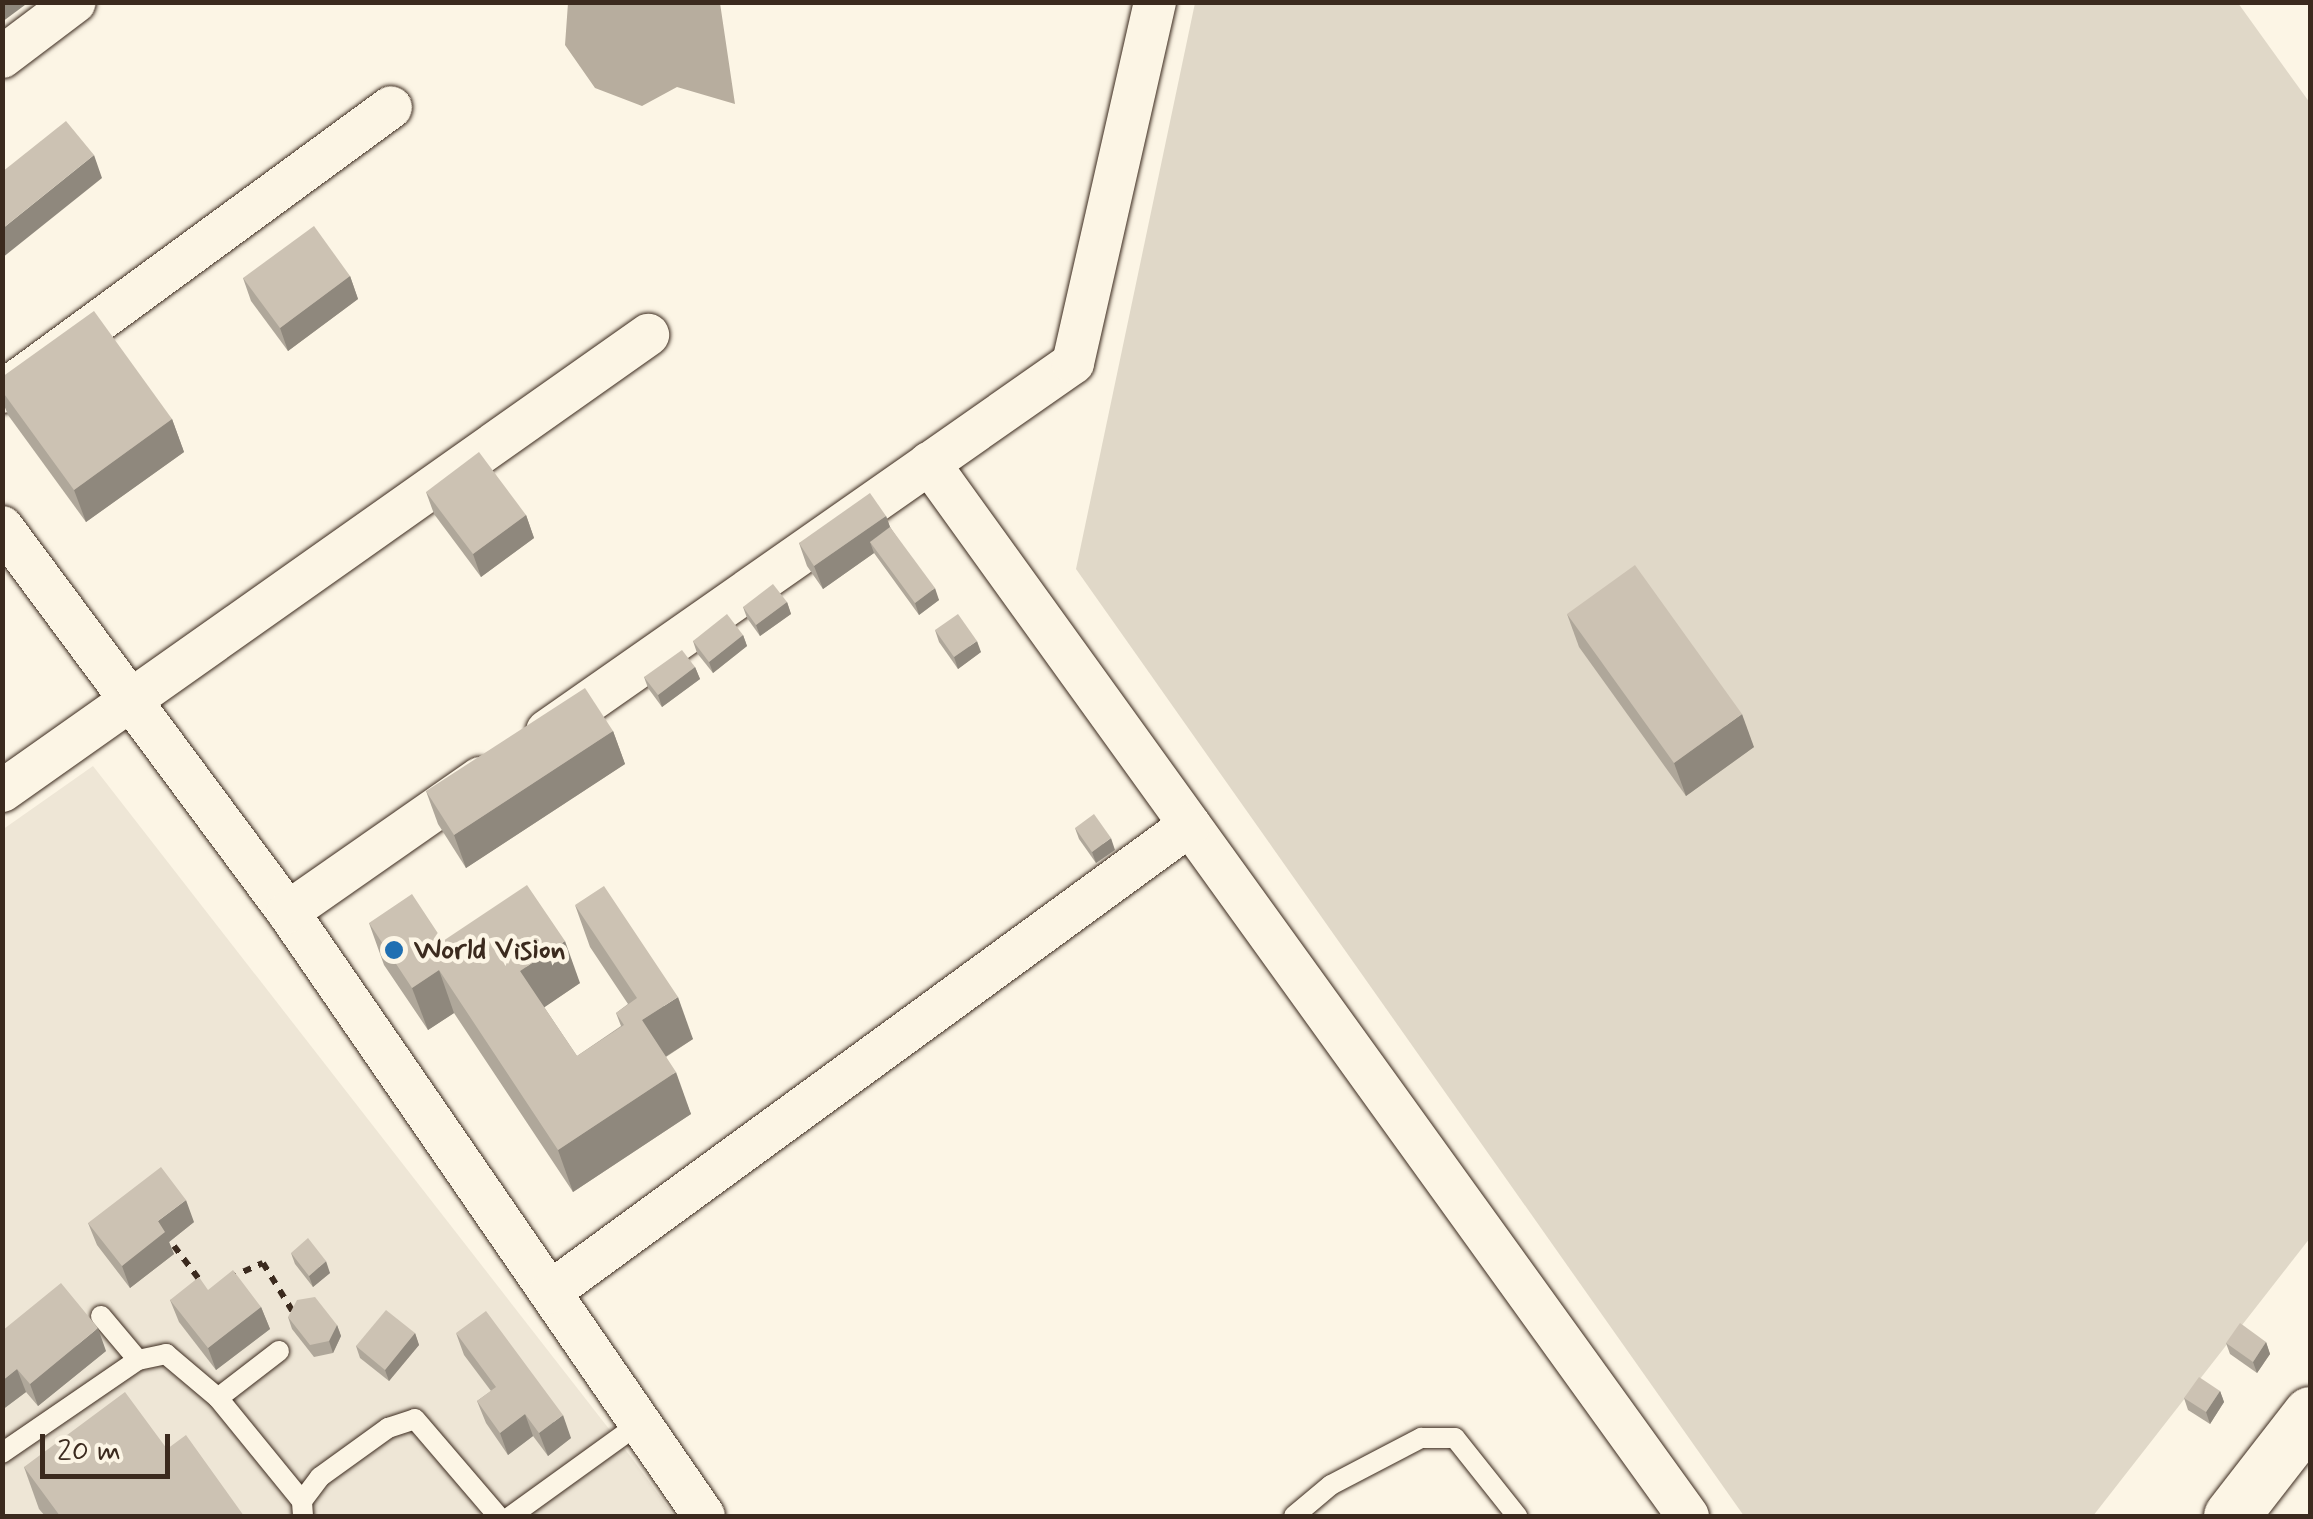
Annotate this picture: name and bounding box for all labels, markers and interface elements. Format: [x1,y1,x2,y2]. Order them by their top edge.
place label: World Vision [414,932,576,968]
marker: World Vision [383,939,405,961]
scale bar [45,1414,175,1476]
text: 20 m [57,1432,121,1471]

